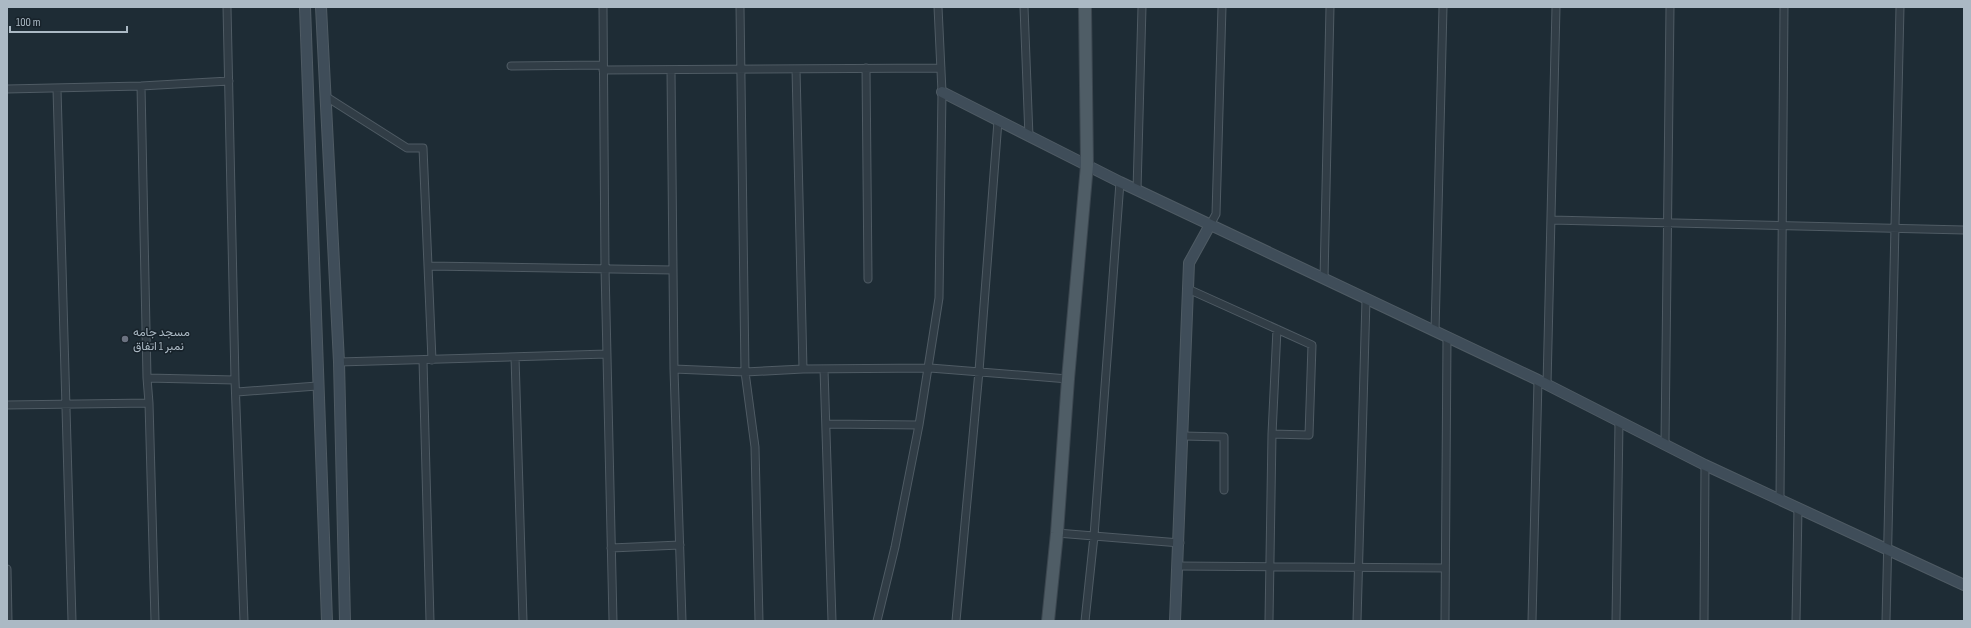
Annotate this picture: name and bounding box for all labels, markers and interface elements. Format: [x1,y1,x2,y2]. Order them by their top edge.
scale bar [10,8,127,34]
text: 100 m [16,15,41,30]
place label: مسجد جامه نمبر 1 اتفاق [133,325,190,354]
marker: مسجد جامه نمبر 1 اتفاق [120,334,130,344]

